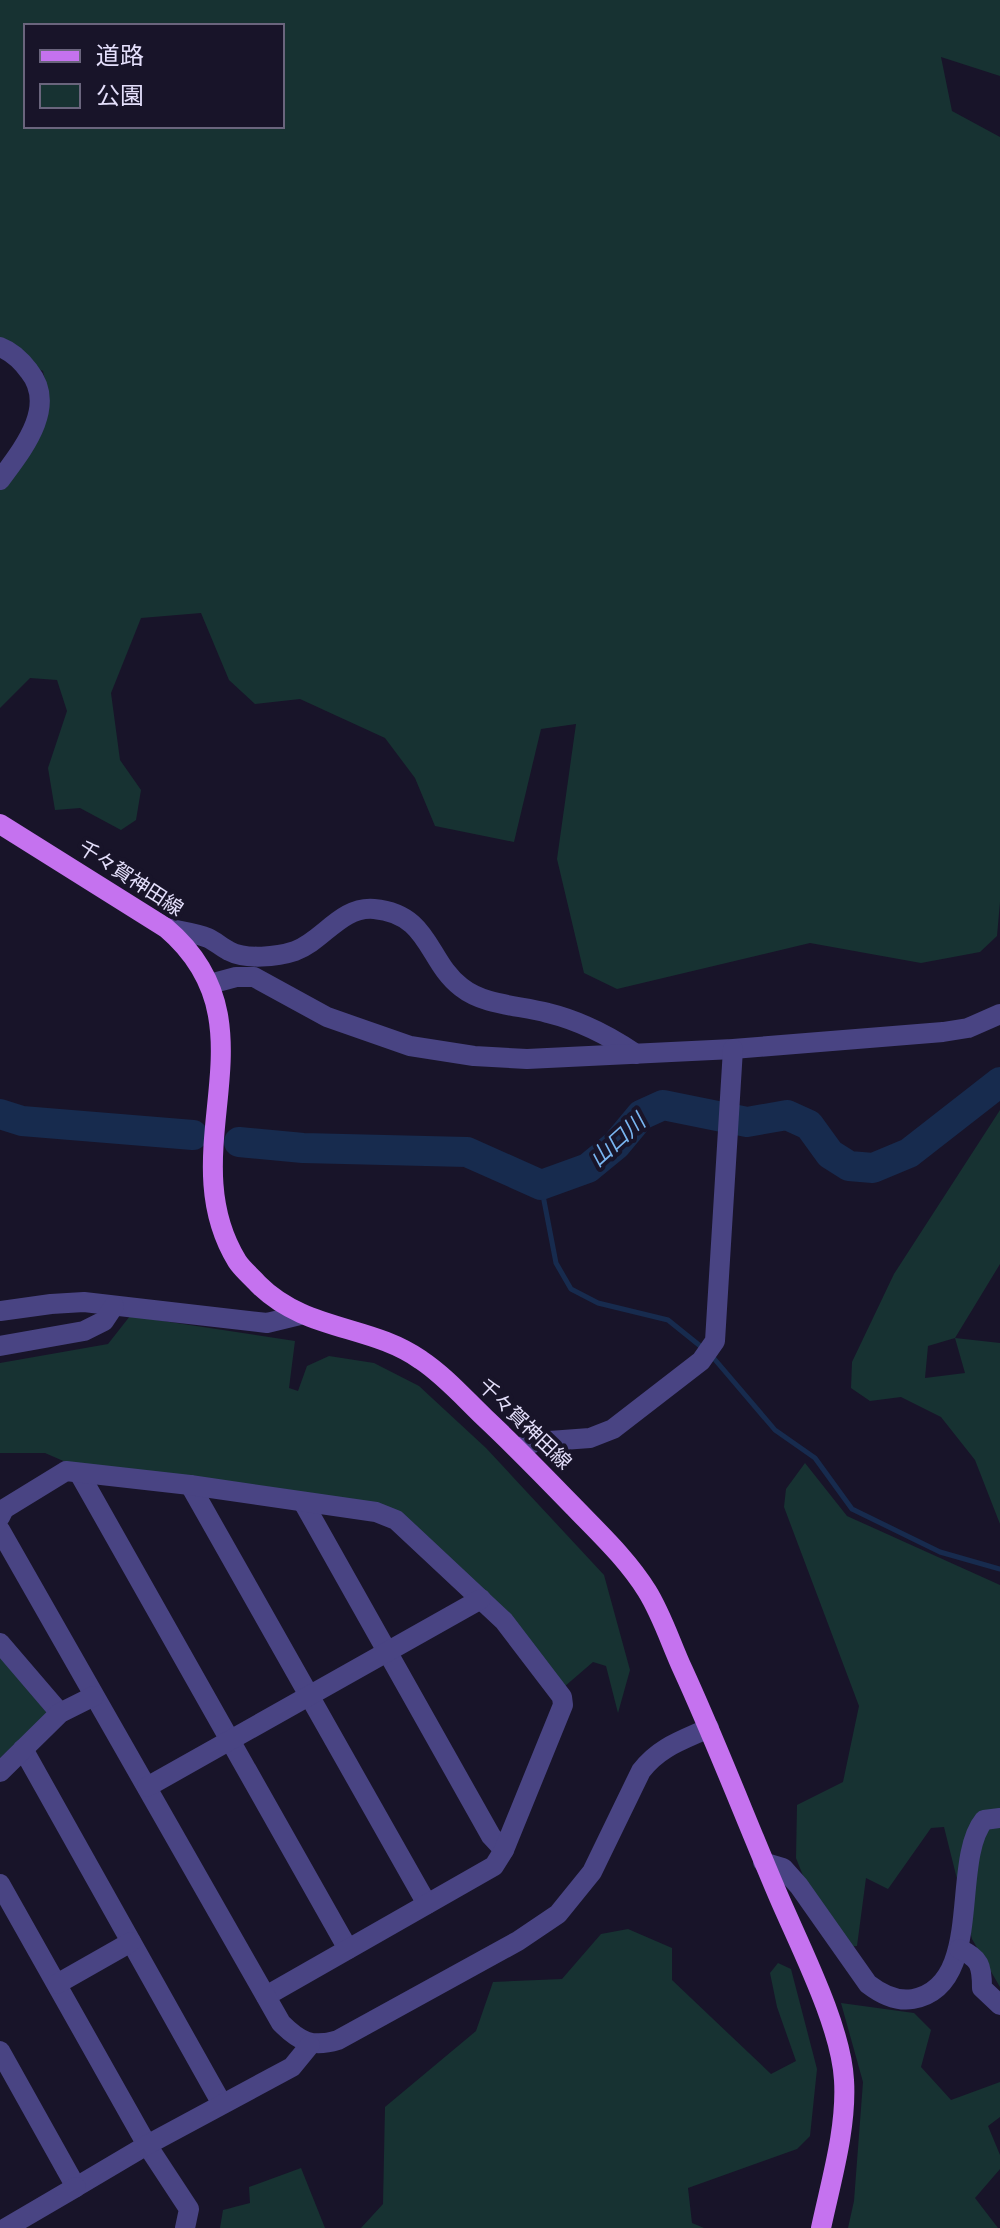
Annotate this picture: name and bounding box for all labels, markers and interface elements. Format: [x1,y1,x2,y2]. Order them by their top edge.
legend [24,24,284,128]
text: 道路 [96,40,144,70]
text: 公園 [96,80,144,110]
street label: 千々賀神田線 [74,834,188,921]
water label: 山口川 [583,1106,652,1172]
street label: 千々賀神田線 [474,1373,577,1474]

